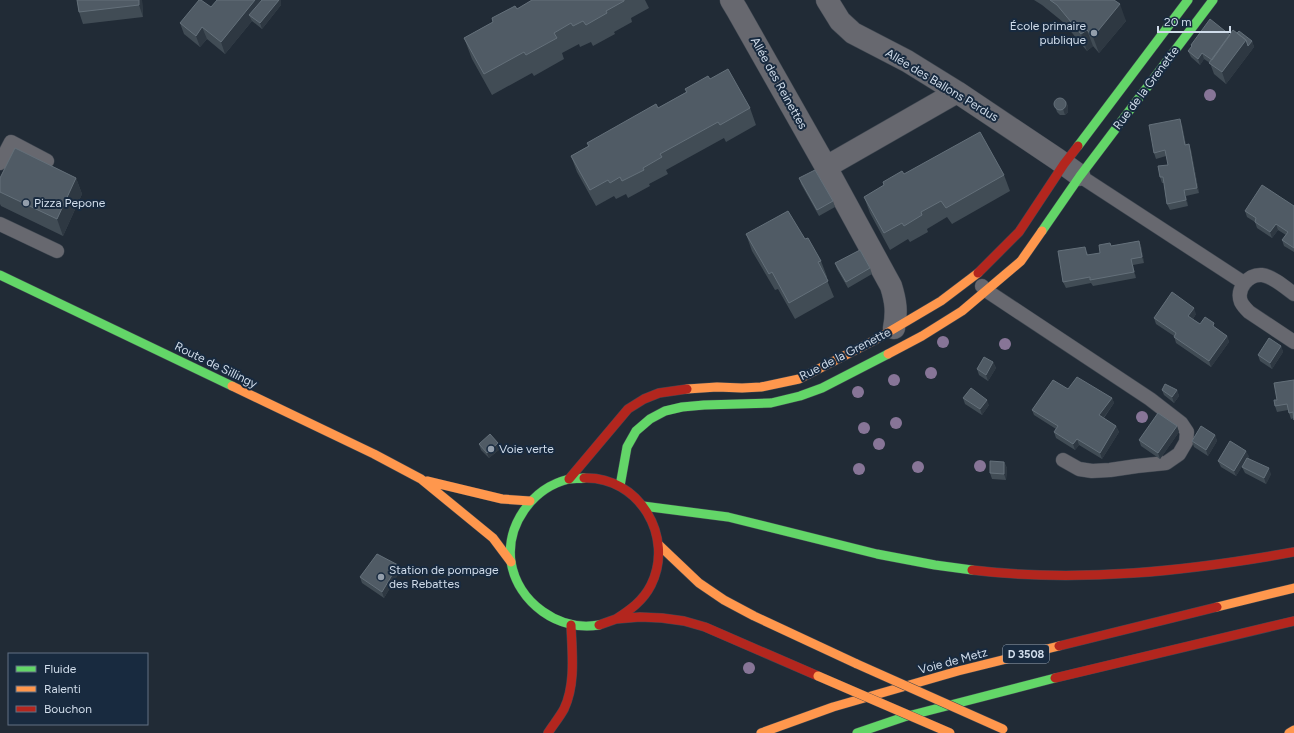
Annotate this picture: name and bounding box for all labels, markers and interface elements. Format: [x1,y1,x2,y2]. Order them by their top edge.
scale bar [1158,8,1230,34]
text: 20 m [1164,15,1192,29]
place label: École primaire publique [1010,19,1086,47]
marker: École primaire publique [1089,28,1099,38]
street label: Allée des Reinettes [748,35,810,132]
street label: Rue de la Grenette [1110,43,1182,132]
street label: Allée des Ballons Perdus [883,46,1001,125]
place label: Pizza Pepone [34,196,106,210]
marker: Pizza Pepone [21,198,31,208]
street label: Rue de la Grenette [797,325,893,383]
street label: Route de Sillingy [172,339,260,391]
place label: Voie verte [499,442,554,456]
marker: Voie verte [486,444,496,454]
place label: Station de pompage des Rebattes [389,563,499,591]
marker: Station de pompage des Rebattes [376,572,386,582]
street label: Voie de Metz [917,645,989,677]
road number: D 3508 [1003,645,1049,663]
legend [8,653,148,725]
text: Fluide [44,662,77,676]
text: Ralenti [44,682,81,696]
text: Bouchon [44,702,92,716]

